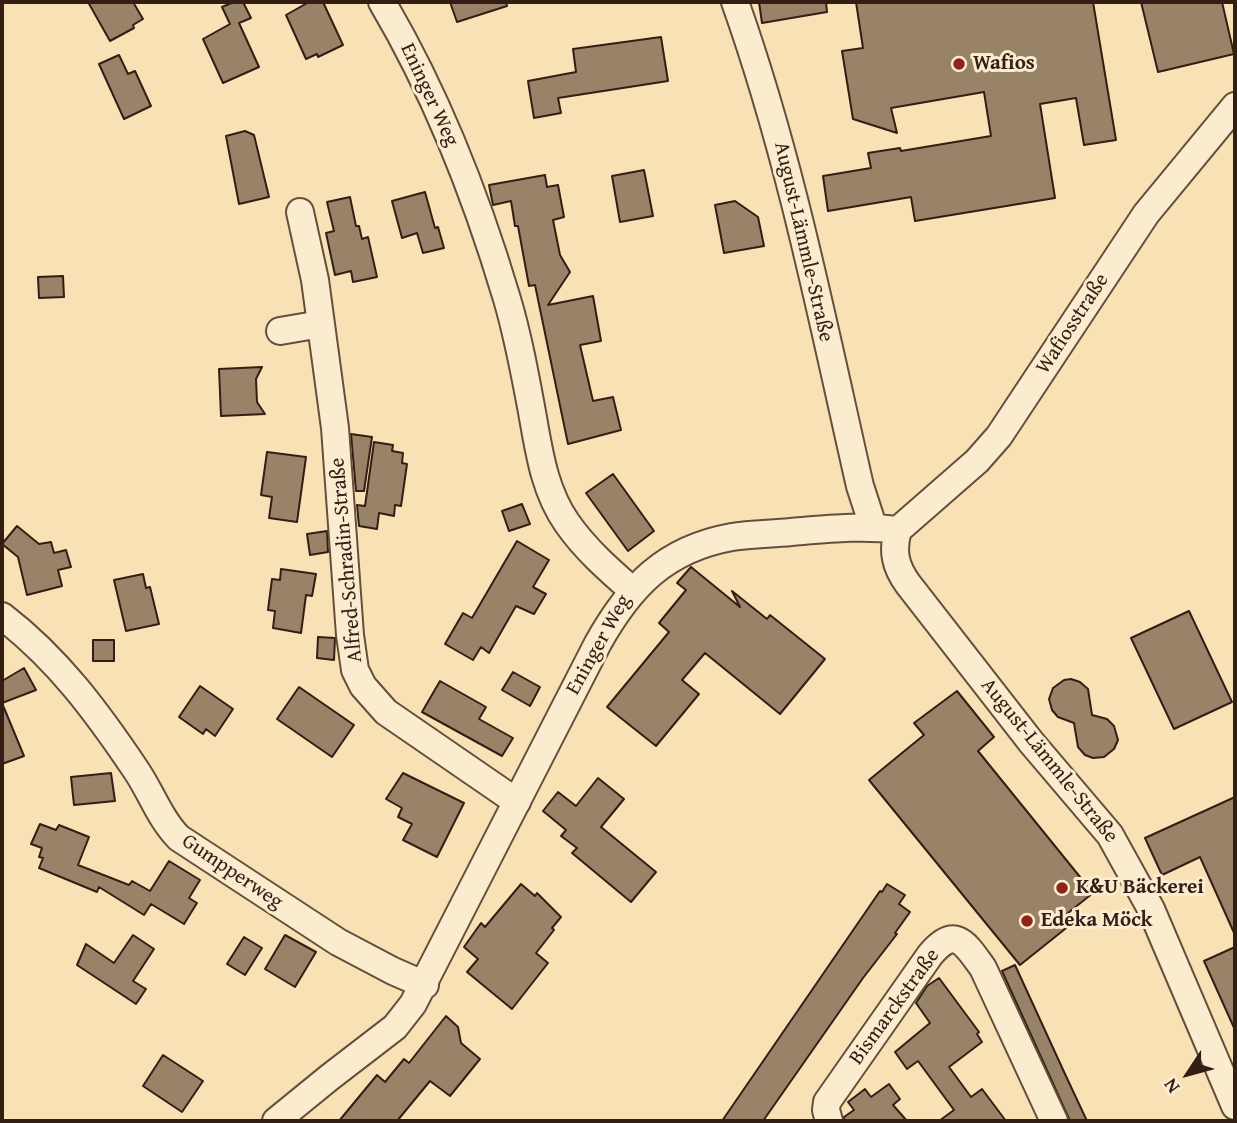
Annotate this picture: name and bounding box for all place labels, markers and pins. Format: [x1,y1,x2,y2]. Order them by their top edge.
place label: Wafios [973,51,1035,77]
marker: Wafios [951,56,967,72]
place label: K&U Bäckerei [1076,875,1204,901]
marker: K&U Bäckerei [1054,880,1070,896]
place label: Edeka Möck [1041,908,1152,934]
marker: Edeka Möck [1019,913,1035,929]

